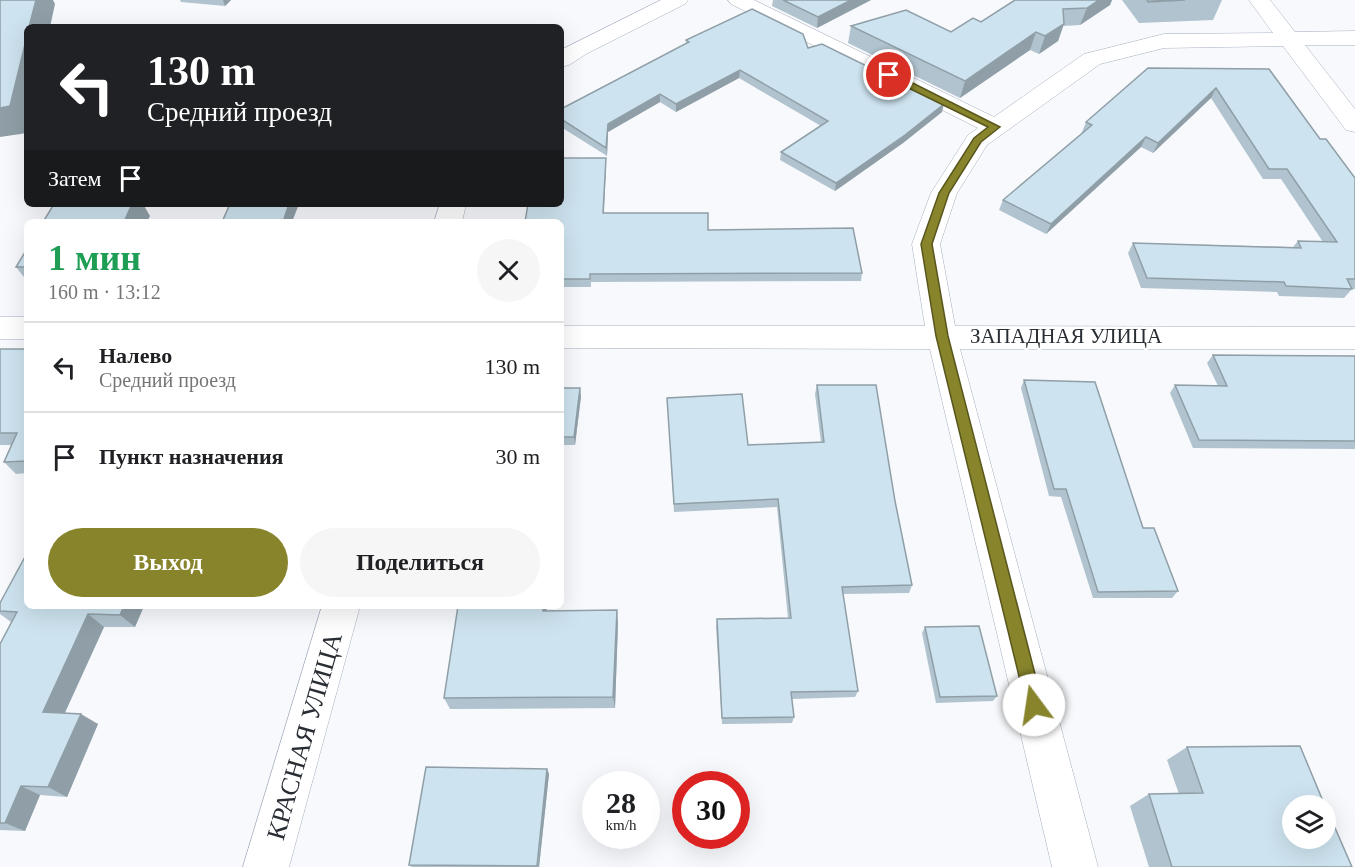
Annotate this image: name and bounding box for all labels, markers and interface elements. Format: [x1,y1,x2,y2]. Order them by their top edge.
icon: left [48,48,126,126]
text: 130 m [147,48,256,94]
pin [863,49,914,100]
icon: arrive [872,58,905,91]
text: Средний проезд [147,97,332,127]
icon: arrive [114,162,147,195]
text: Затем [48,166,102,191]
text: 1 мин [48,238,141,278]
button: close [477,239,540,302]
text: 160 m · 13:12 [48,281,161,303]
street label: ЗАПАДНАЯ УЛИЦА [970,324,1163,348]
text: Налево [99,343,172,368]
icon: left [48,351,81,384]
text: 130 m [484,354,540,379]
text: Средний проезд [99,369,236,391]
icon: arrive [48,441,81,474]
text: Пункт назначения [99,444,284,469]
text: 30 m [495,444,540,469]
button: Выход [48,528,288,597]
button: Поделиться [300,528,540,597]
street label: КРАСНАЯ УЛИЦА [261,629,348,843]
position arrow [1002,673,1066,737]
speed limit sign: 30 [672,771,750,849]
text: 28 [606,786,636,819]
map controls [1282,795,1336,849]
button: layers [1282,795,1336,849]
text: km/h [606,817,636,833]

